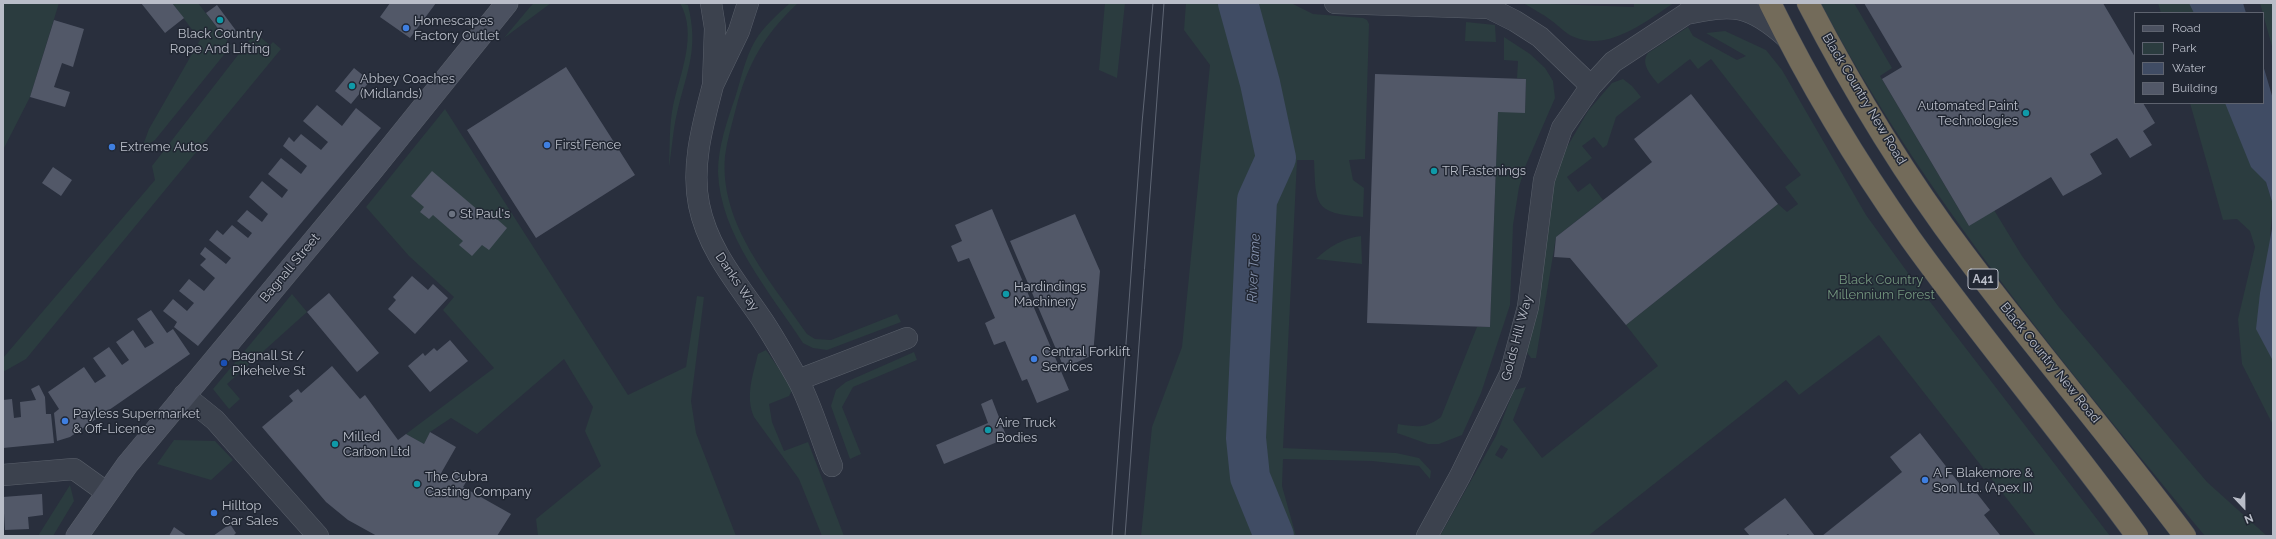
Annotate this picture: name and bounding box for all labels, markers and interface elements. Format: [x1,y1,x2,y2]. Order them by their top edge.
legend [2134,12,2264,104]
place label: Homescapes Factory Outlet [414,13,499,44]
marker: Black Country Rope And Lifting [215,15,225,25]
text: Road [2172,21,2201,35]
marker: Homescapes Factory Outlet [401,23,411,33]
place label: Black Country Rope And Lifting [170,26,270,57]
street label: Black Country New Road [1819,31,1909,167]
text: Park [2172,41,2197,55]
text: Water [2172,61,2206,75]
place label: Abbey Coaches (Midlands) [360,71,455,102]
marker: Abbey Coaches (Midlands) [347,81,357,91]
text: Building [2172,81,2218,95]
place label: Automated Paint Technologies [1918,98,2018,129]
marker: Automated Paint Technologies [2021,108,2031,118]
place label: First Fence [555,137,621,153]
place label: Extreme Autos [120,139,208,155]
marker: First Fence [542,140,552,150]
marker: Extreme Autos [107,142,117,152]
place label: TR Fastenings [1442,163,1526,179]
marker: TR Fastenings [1429,166,1439,176]
place label: St Paul's [460,206,510,222]
marker: St Paul's [447,209,457,219]
street label: Bagnall Street [257,230,323,306]
water label: River Tame [1244,233,1264,303]
street label: Danks Way [712,250,762,314]
road number: A41 [1968,269,1998,289]
park label: Black Country Millennium Forest [1827,272,1935,303]
place label: Hardindings Machinery [1014,279,1086,310]
marker: Hardindings Machinery [1001,289,1011,299]
street label: Golds Hill Way [1498,294,1536,382]
street label: Black Country New Road [1997,300,2103,426]
place label: Central Forklift Services [1042,344,1130,375]
place label: Bagnall St / Pikehelve St [232,348,305,379]
marker: Central Forklift Services [1029,354,1039,364]
marker: Bagnall St / Pikehelve St [219,358,229,368]
place label: Payless Supermarket & Off-Licence [73,406,200,437]
place label: Aire Truck Bodies [996,415,1056,446]
marker: Payless Supermarket & Off-Licence [60,416,70,426]
marker: Aire Truck Bodies [983,425,993,435]
place label: Milled Carbon Ltd [343,429,410,460]
marker: Milled Carbon Ltd [330,439,340,449]
place label: A F Blakemore & Son Ltd. (Apex II) [1933,465,2033,496]
place label: The Cubra Casting Company [425,469,532,500]
marker: A F Blakemore & Son Ltd. (Apex II) [1920,475,1930,485]
marker: The Cubra Casting Company [412,479,422,489]
north arrow [2224,487,2264,527]
place label: Hilltop Car Sales [222,498,278,529]
marker: Hilltop Car Sales [209,508,219,518]
text: N [2242,511,2255,526]

